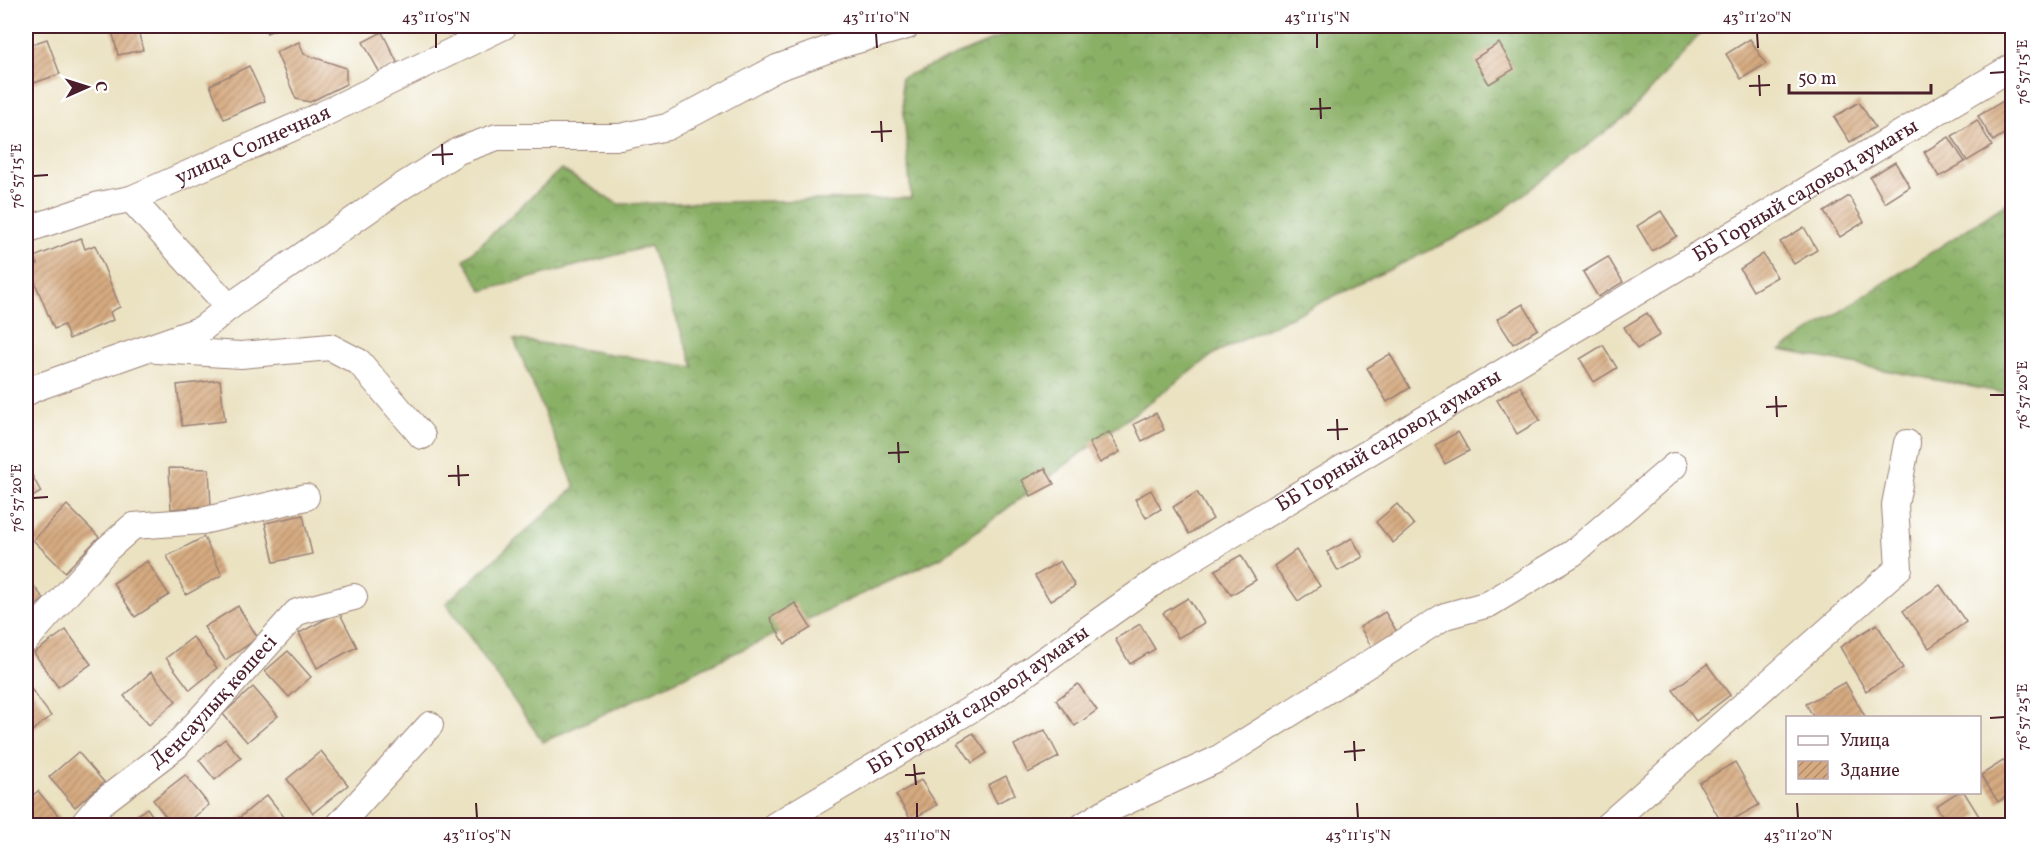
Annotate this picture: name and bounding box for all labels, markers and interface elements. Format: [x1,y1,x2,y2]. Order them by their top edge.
text: 43°11'05"N [402,8,470,29]
text: 43°11'10"N [842,8,910,29]
text: 43°11'15"N [1284,8,1350,29]
text: 43°11'20"N [1722,8,1792,29]
text: 76°57'15"E [2013,39,2034,105]
north arrow [57,57,117,117]
scale bar [1789,57,1932,95]
text: 50 m [1798,67,1837,92]
text: С [89,81,111,92]
street label: улица Солнечная [170,98,336,192]
street label: ББ Горный садовод аумағы [1687,112,1924,270]
text: 76°57'15"E [7,143,28,209]
text: 76°57'20"E [2013,361,2034,429]
street label: ББ Горный садовод аумағы [1270,362,1507,519]
text: 76°57'20"E [7,464,28,532]
street label: ББ Горный садовод аумағы [862,618,1095,782]
street label: Денсаулық көшесі [144,629,284,775]
text: 76°57'25"E [2013,683,2034,751]
legend [1786,716,1981,794]
text: Улица [1840,729,1890,754]
text: Здание [1840,759,1900,784]
text: 43°11'05"N [443,826,511,847]
text: 43°11'10"N [883,826,951,847]
text: 43°11'15"N [1325,826,1391,847]
text: 43°11'20"N [1763,826,1833,847]

